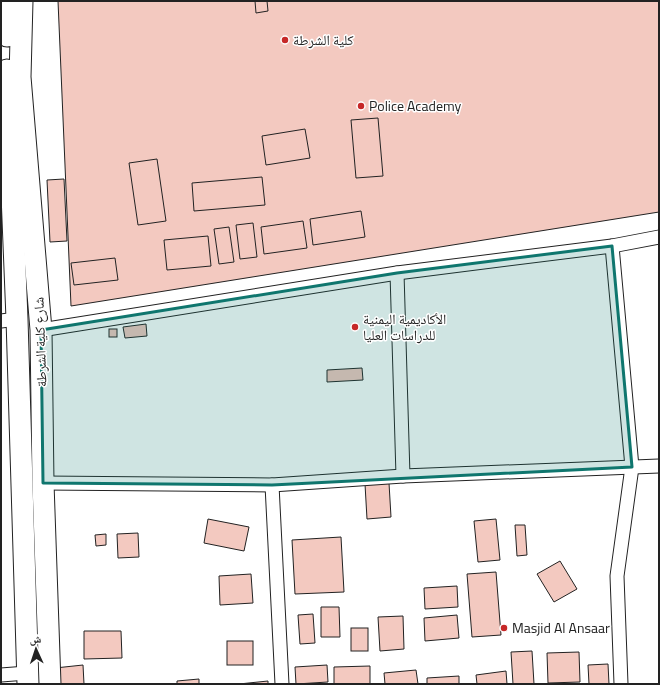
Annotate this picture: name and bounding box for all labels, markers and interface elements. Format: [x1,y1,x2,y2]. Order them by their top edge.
place label: كلية الشرطة [293,29,354,50]
marker: كلية الشرطة [280,35,290,45]
place label: Police Academy [369,95,462,116]
marker: Police Academy [356,101,366,111]
street label: شارع كلية الشرطة [27,297,52,387]
place label: الأكاديمية اليمنية للدراسات العليا [363,308,446,345]
marker: الأكاديمية اليمنية للدراسات العليا [350,322,360,332]
place label: Masjid Al Ansaar [512,617,610,638]
marker: Masjid Al Ansaar [499,623,509,633]
north arrow [16,629,56,669]
text: ش [29,631,42,647]

